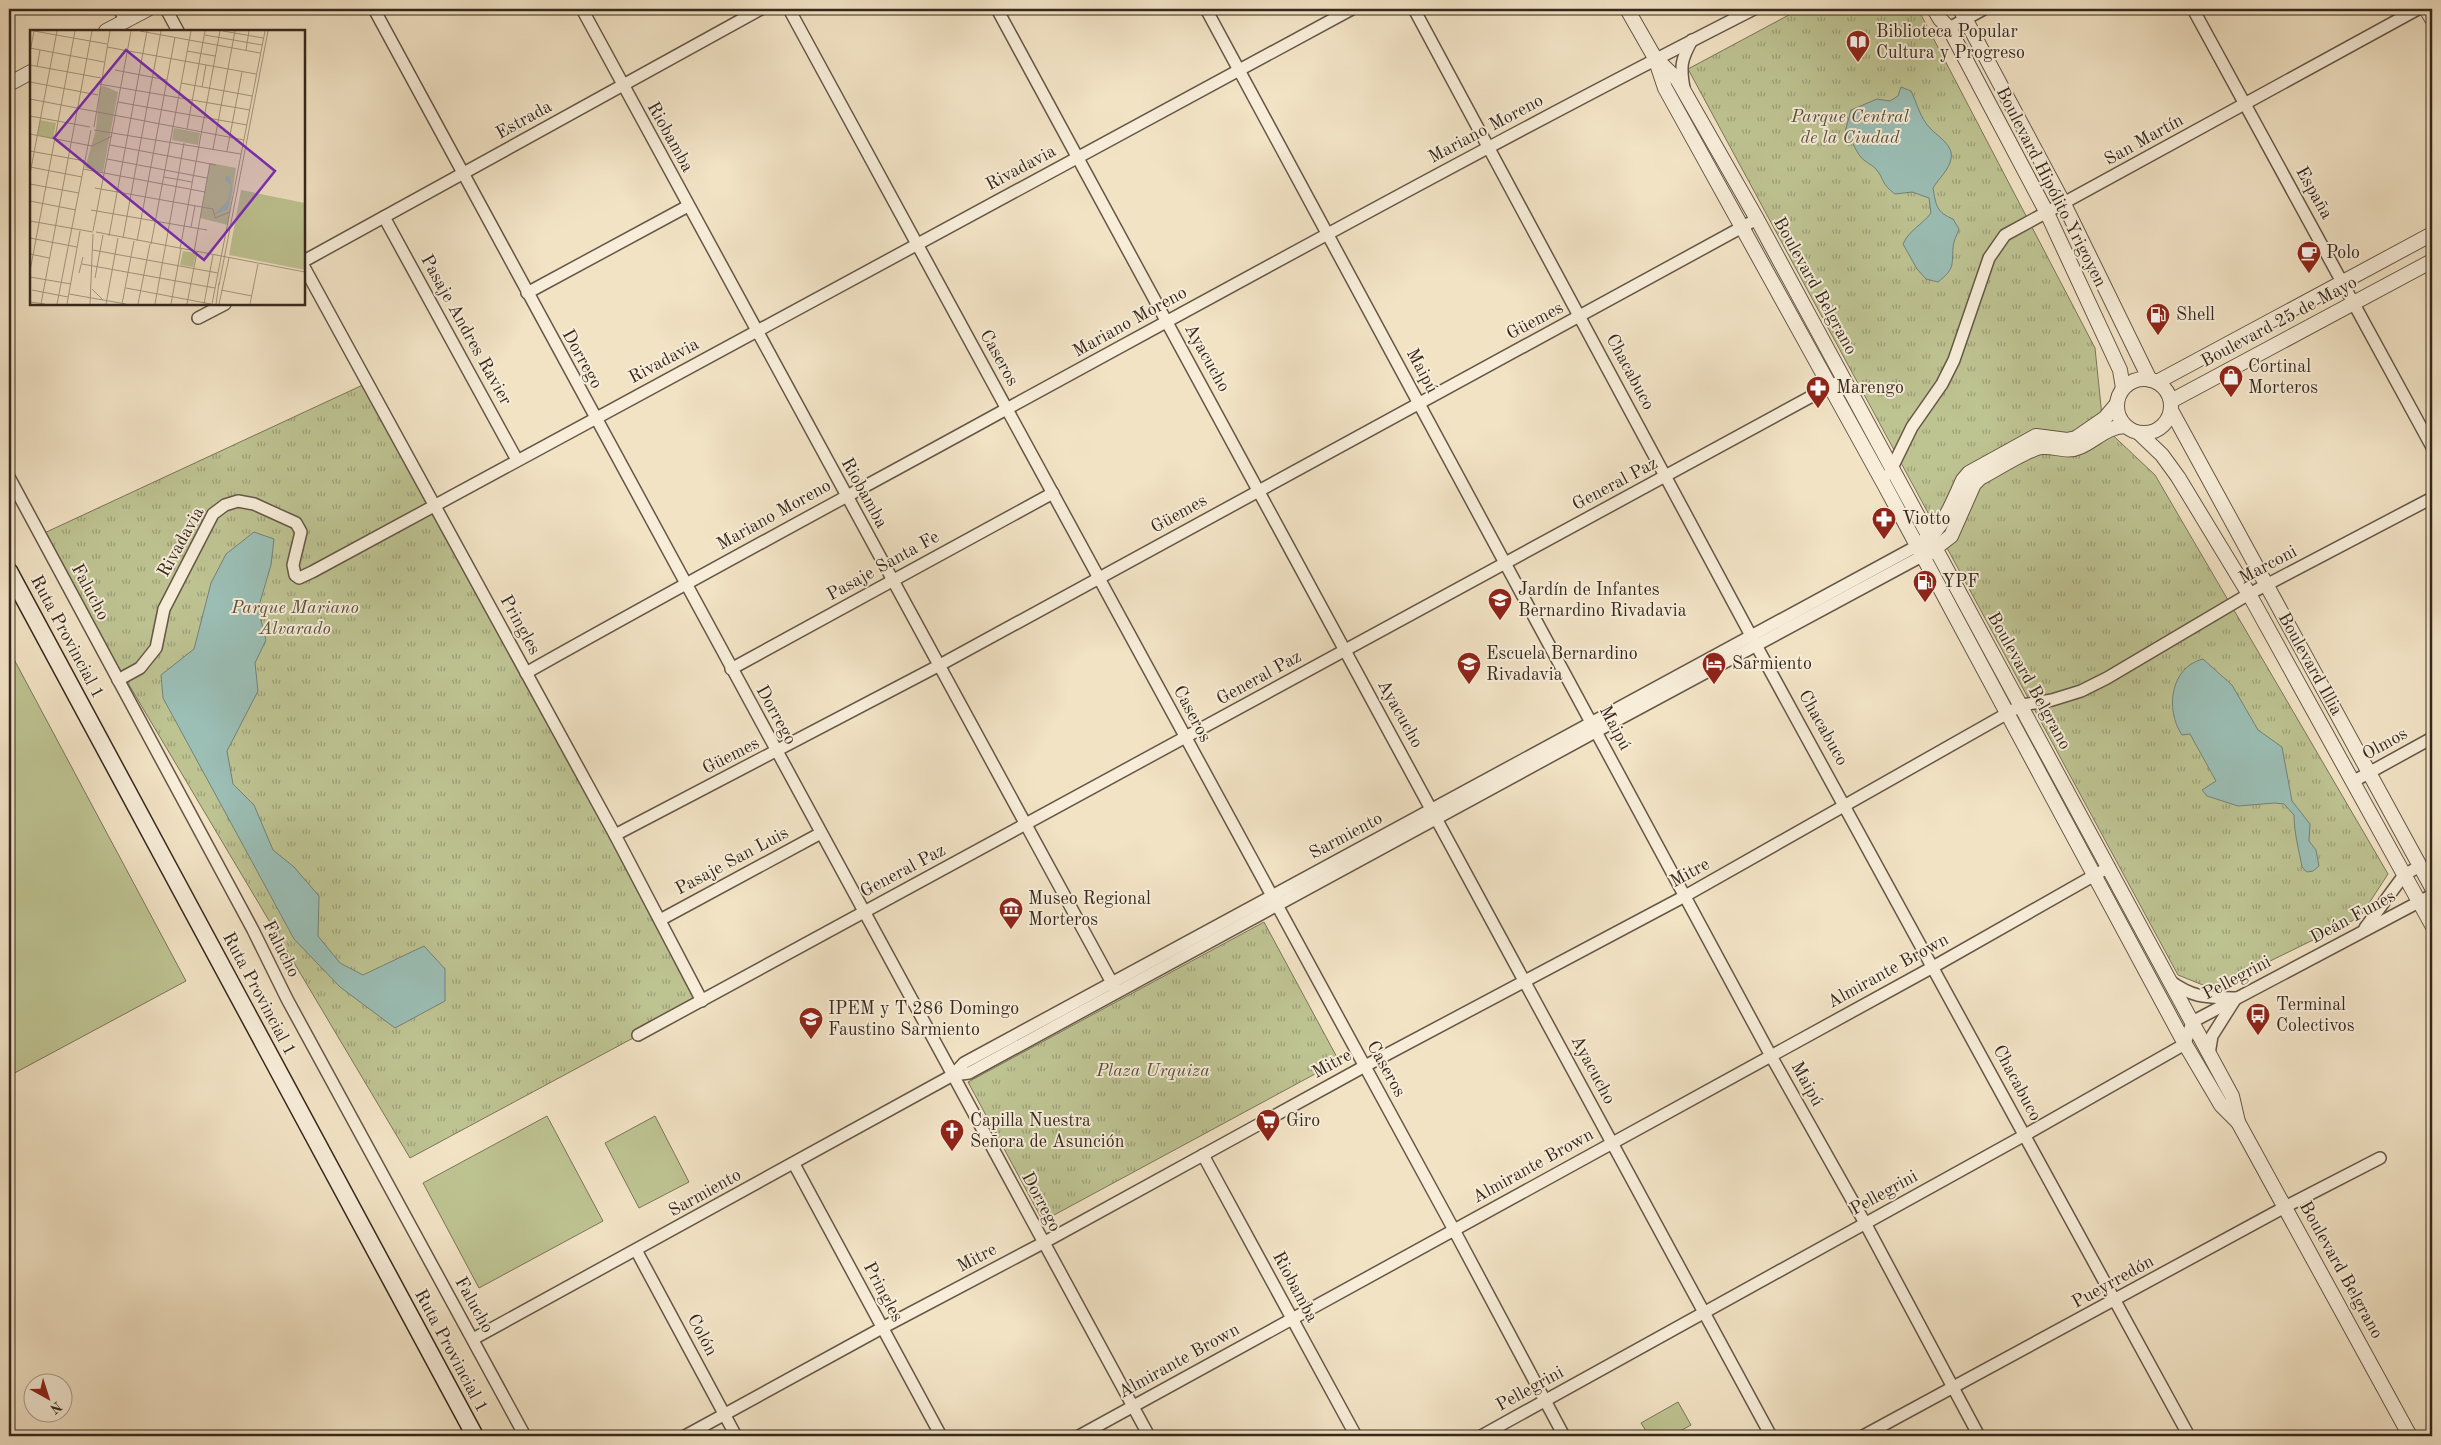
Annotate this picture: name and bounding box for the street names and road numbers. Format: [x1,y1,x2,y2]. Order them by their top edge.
street label: Boulevard Hipólito Yrigoyen [1993,84,2109,290]
street label: Mariano Moreno [1426,91,1546,167]
street label: Estrada [493,97,555,143]
street label: Riobamba [643,99,697,175]
street label: San Martín [2102,111,2187,169]
street label: Rivadavia [983,142,1059,194]
street label: España [2292,164,2336,222]
street label: Boulevard Belgrano [1770,214,1860,358]
street label: Pasaje Andres Ravier [417,252,515,409]
street label: Boulevard 25 de Mayo [2198,273,2360,371]
street label: Mariano Moreno [1070,283,1190,361]
street label: Güemes [1504,299,1566,343]
street label: Ayacucho [1181,321,1233,395]
street label: Dorrego [558,326,606,392]
street label: Caseros [976,327,1022,389]
street label: Chacabuco [1603,331,1657,413]
street label: Rivadavia [626,335,702,387]
street label: Maipú [1403,346,1441,397]
street label: General Paz [1569,454,1661,514]
street label: Riobamba [837,455,891,531]
street label: Mariano Moreno [714,476,834,554]
street label: Güemes [1148,491,1210,537]
street label: Rivadavia [155,504,207,580]
street label: Pasaje Santa Fe [824,528,942,604]
street label: Marconi [2236,542,2300,588]
street label: Falucho [68,561,112,623]
street label: Ruta Provincial 1 [27,572,107,702]
street label: Pringles [496,592,544,658]
street label: Boulevard Belgrano [1984,609,2074,753]
street label: Boulevard Illia [2274,610,2346,718]
street label: General Paz [1214,647,1304,709]
street label: Ayacucho [1374,677,1426,751]
street label: Dorrego [752,682,800,748]
street label: Caseros [1170,683,1214,745]
street label: Chacabuco [1795,687,1851,769]
street label: Maipú [1596,703,1634,754]
street label: Olmos [2359,724,2411,764]
street label: Güemes [700,734,763,778]
street label: Sarmiento [1307,809,1386,863]
street label: Pasaje San Luis [672,824,792,898]
street label: General Paz [857,841,949,901]
street label: Mitre [1667,855,1713,891]
street label: Deán Funes [2307,887,2399,947]
street label: Falucho [259,918,303,980]
street label: Ruta Provincial 1 [219,929,299,1059]
street label: Almirante Brown [1824,930,1952,1012]
street label: Pellegrini [2200,953,2274,1003]
street label: Ayacucho [1567,1033,1619,1107]
street label: Caseros [1363,1038,1409,1100]
street label: Chacabuco [1990,1042,2044,1124]
street label: Mitre [1309,1046,1355,1082]
street label: Maipú [1788,1059,1827,1110]
street label: Almirante Brown [1469,1125,1597,1207]
street label: Sarmiento [666,1166,744,1220]
street label: Pellegrini [1847,1167,1921,1219]
street label: Dorrego [1018,1169,1064,1235]
street label: Boulevard Belgrano [2296,1198,2386,1342]
street label: Mitre [954,1240,1000,1276]
street label: Riobamba [1269,1249,1321,1325]
street label: Pueyrredón [2069,1252,2157,1312]
street label: Pringles [860,1259,906,1325]
street label: Falucho [451,1274,497,1336]
street label: Ruta Provincial 1 [411,1286,491,1416]
street label: Colón [684,1311,721,1359]
street label: Almirante Brown [1115,1320,1243,1402]
street label: Pellegrini [1493,1363,1567,1415]

